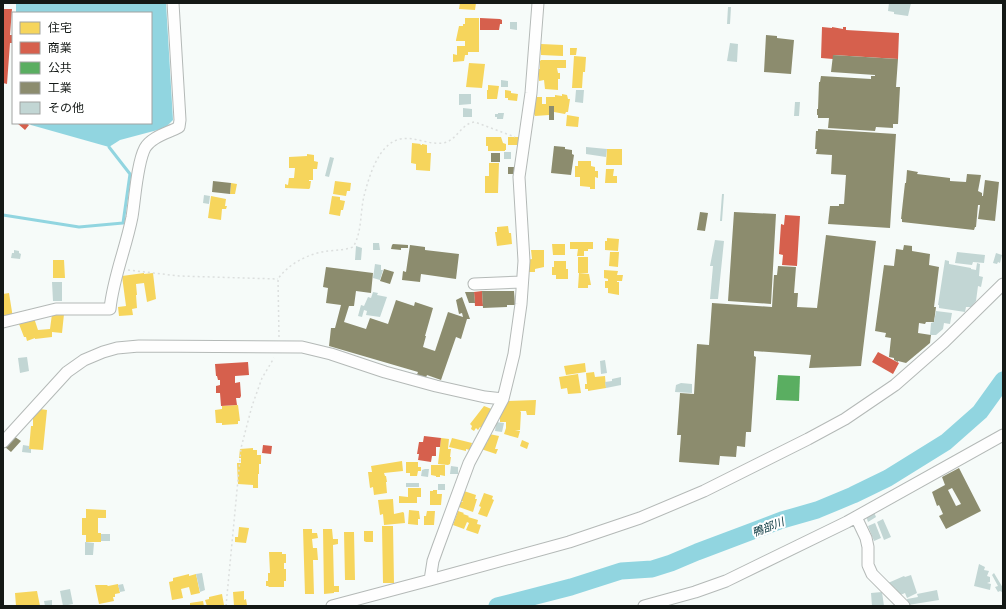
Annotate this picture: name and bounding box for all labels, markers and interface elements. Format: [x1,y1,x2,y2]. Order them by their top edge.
legend [12,12,152,124]
text: 住宅 [48,21,72,35]
text: 商業 [48,41,72,55]
text: 公共 [48,61,72,75]
text: 工業 [48,81,72,95]
text: その他 [48,101,84,115]
water label: 鴨部川 [750,515,786,539]

